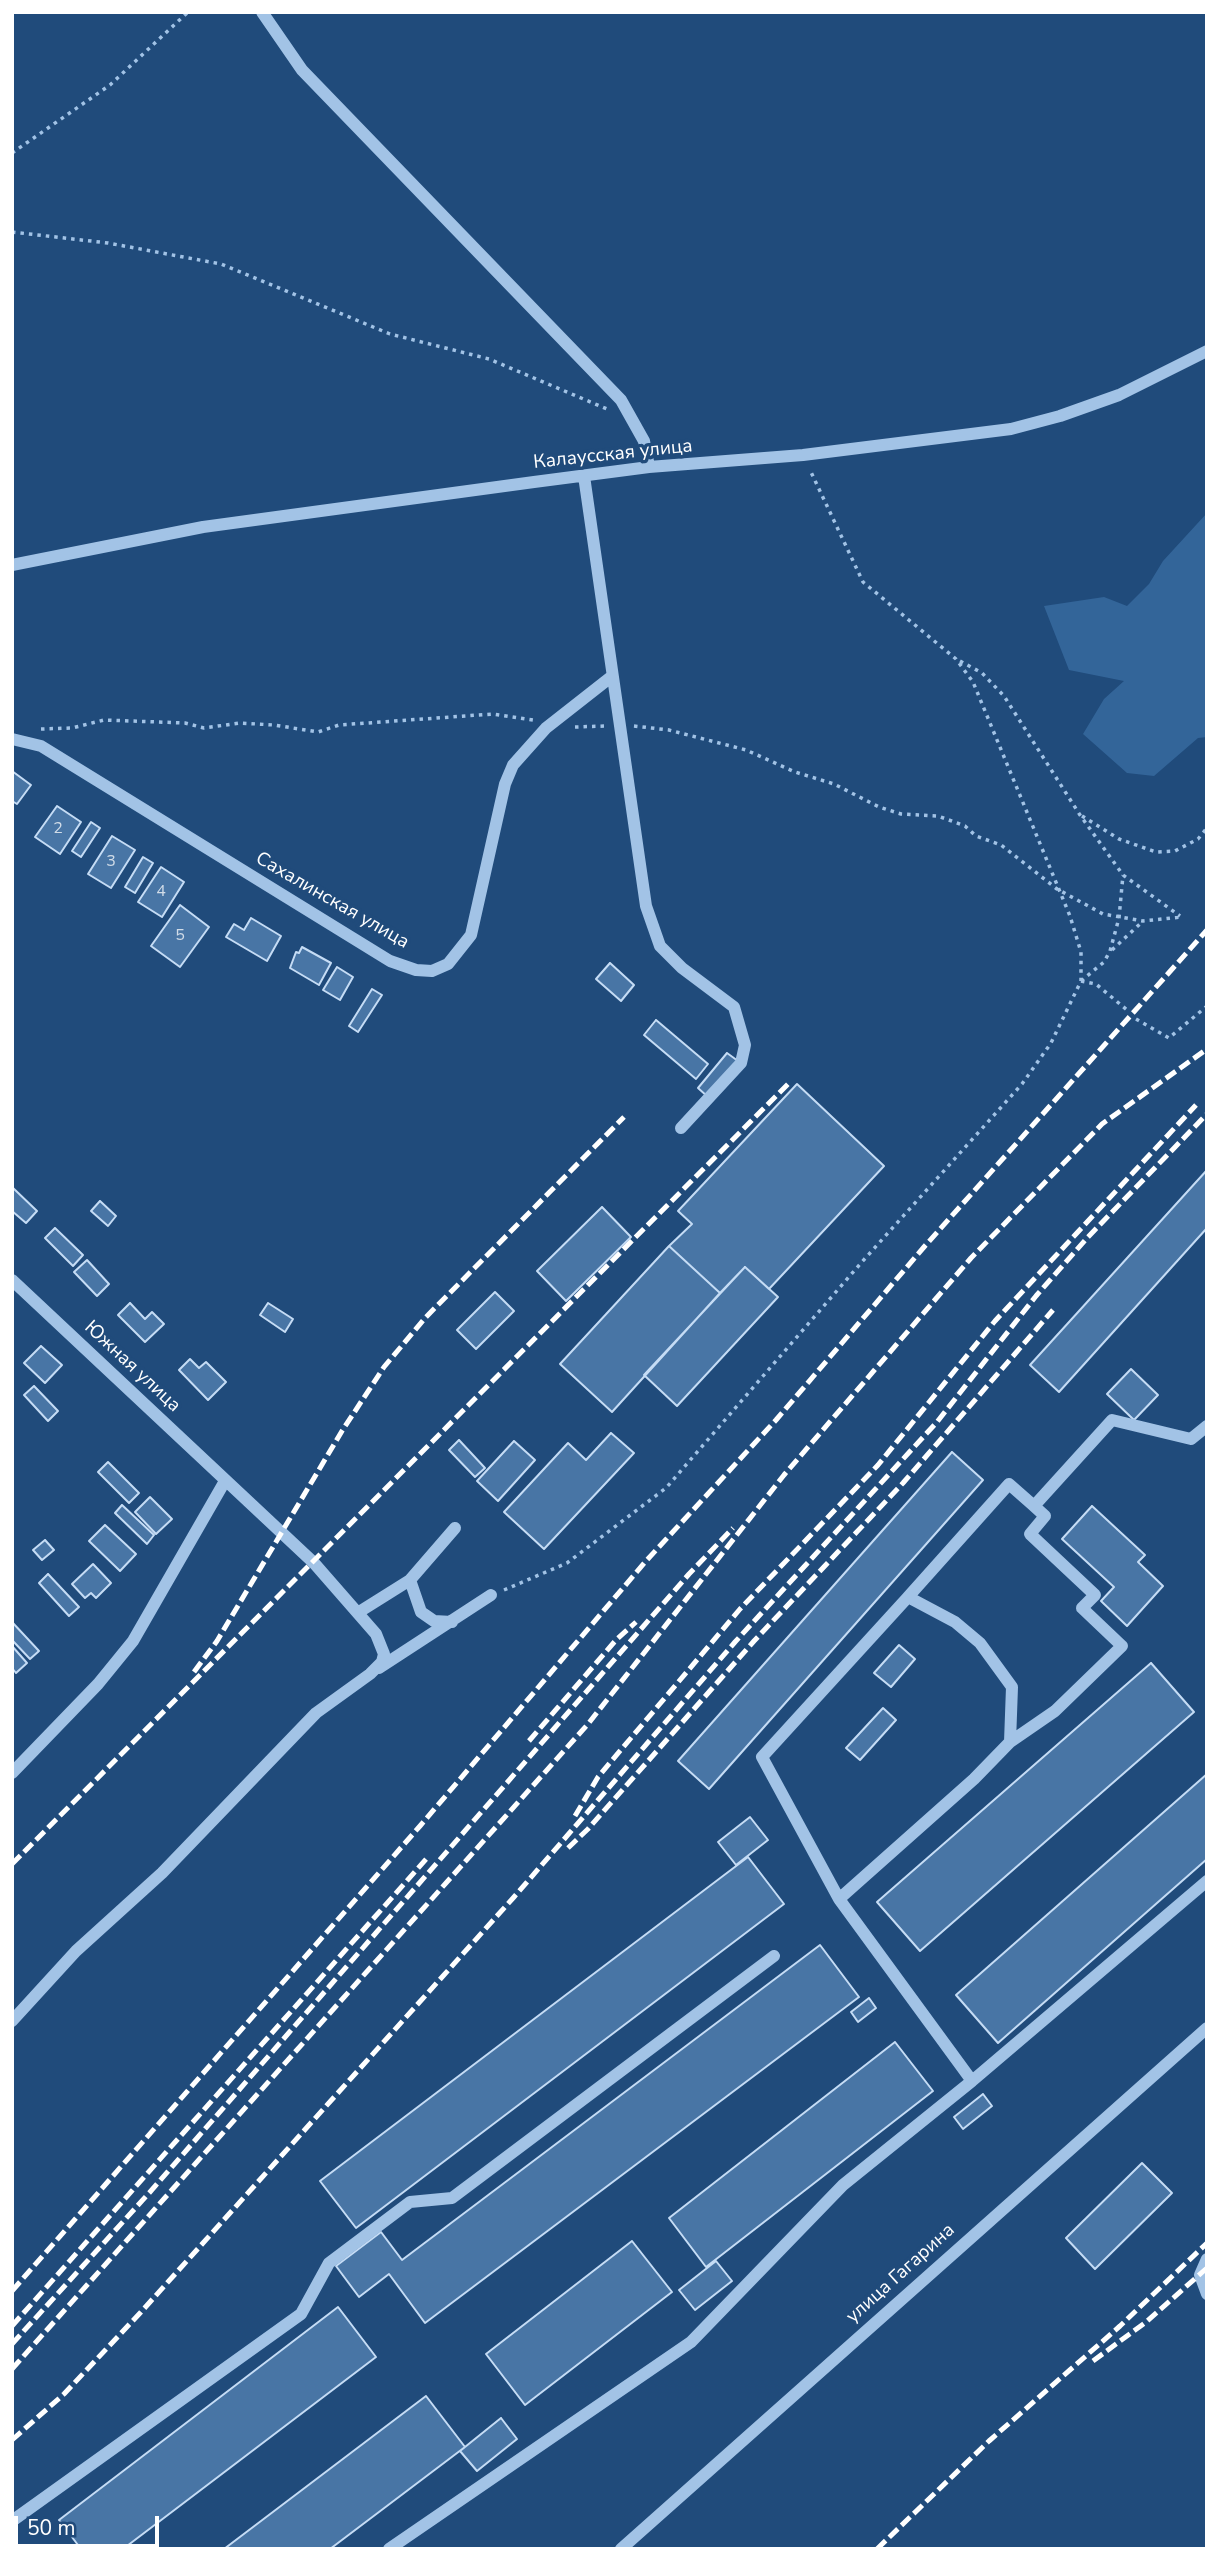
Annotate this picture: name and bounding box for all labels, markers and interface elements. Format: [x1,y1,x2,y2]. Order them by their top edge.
street label: Калаусская улица [532,435,694,475]
house number: 2 [53,819,63,839]
street label: Сахалинская улица [251,848,413,954]
house number: 3 [106,852,116,872]
house number: 4 [156,882,166,902]
house number: 5 [175,926,185,946]
street label: Южная улица [79,1316,185,1418]
street label: улица Гагарина [842,2219,960,2329]
scale bar [18,2502,163,2546]
text: 50 m [27,2514,76,2542]

